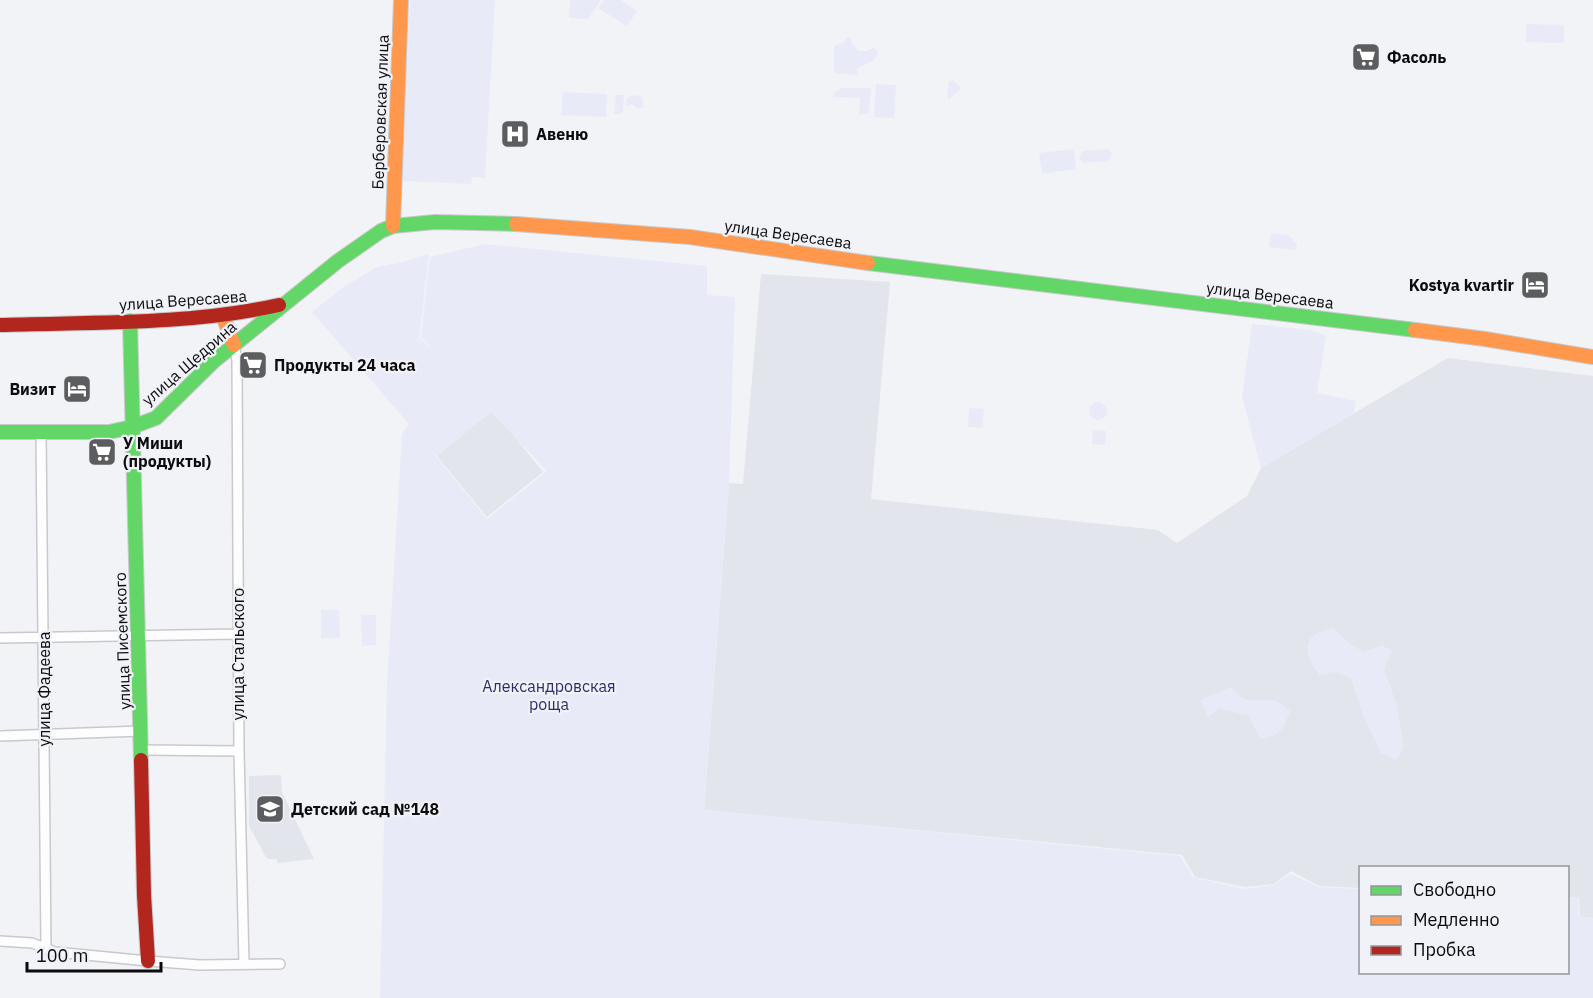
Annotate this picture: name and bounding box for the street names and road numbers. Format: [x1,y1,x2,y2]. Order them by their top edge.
street label: Берберовская улица [367,34,393,190]
street label: улица Вересаева [723,215,853,253]
street label: улица Вересаева [1205,277,1335,313]
street label: улица Вересаева [118,286,248,314]
street label: улица Щедрина [138,316,241,410]
street label: улица Писемского [110,572,134,710]
street label: улица Стальского [228,588,248,720]
street label: улица Фадеева [34,631,54,747]

